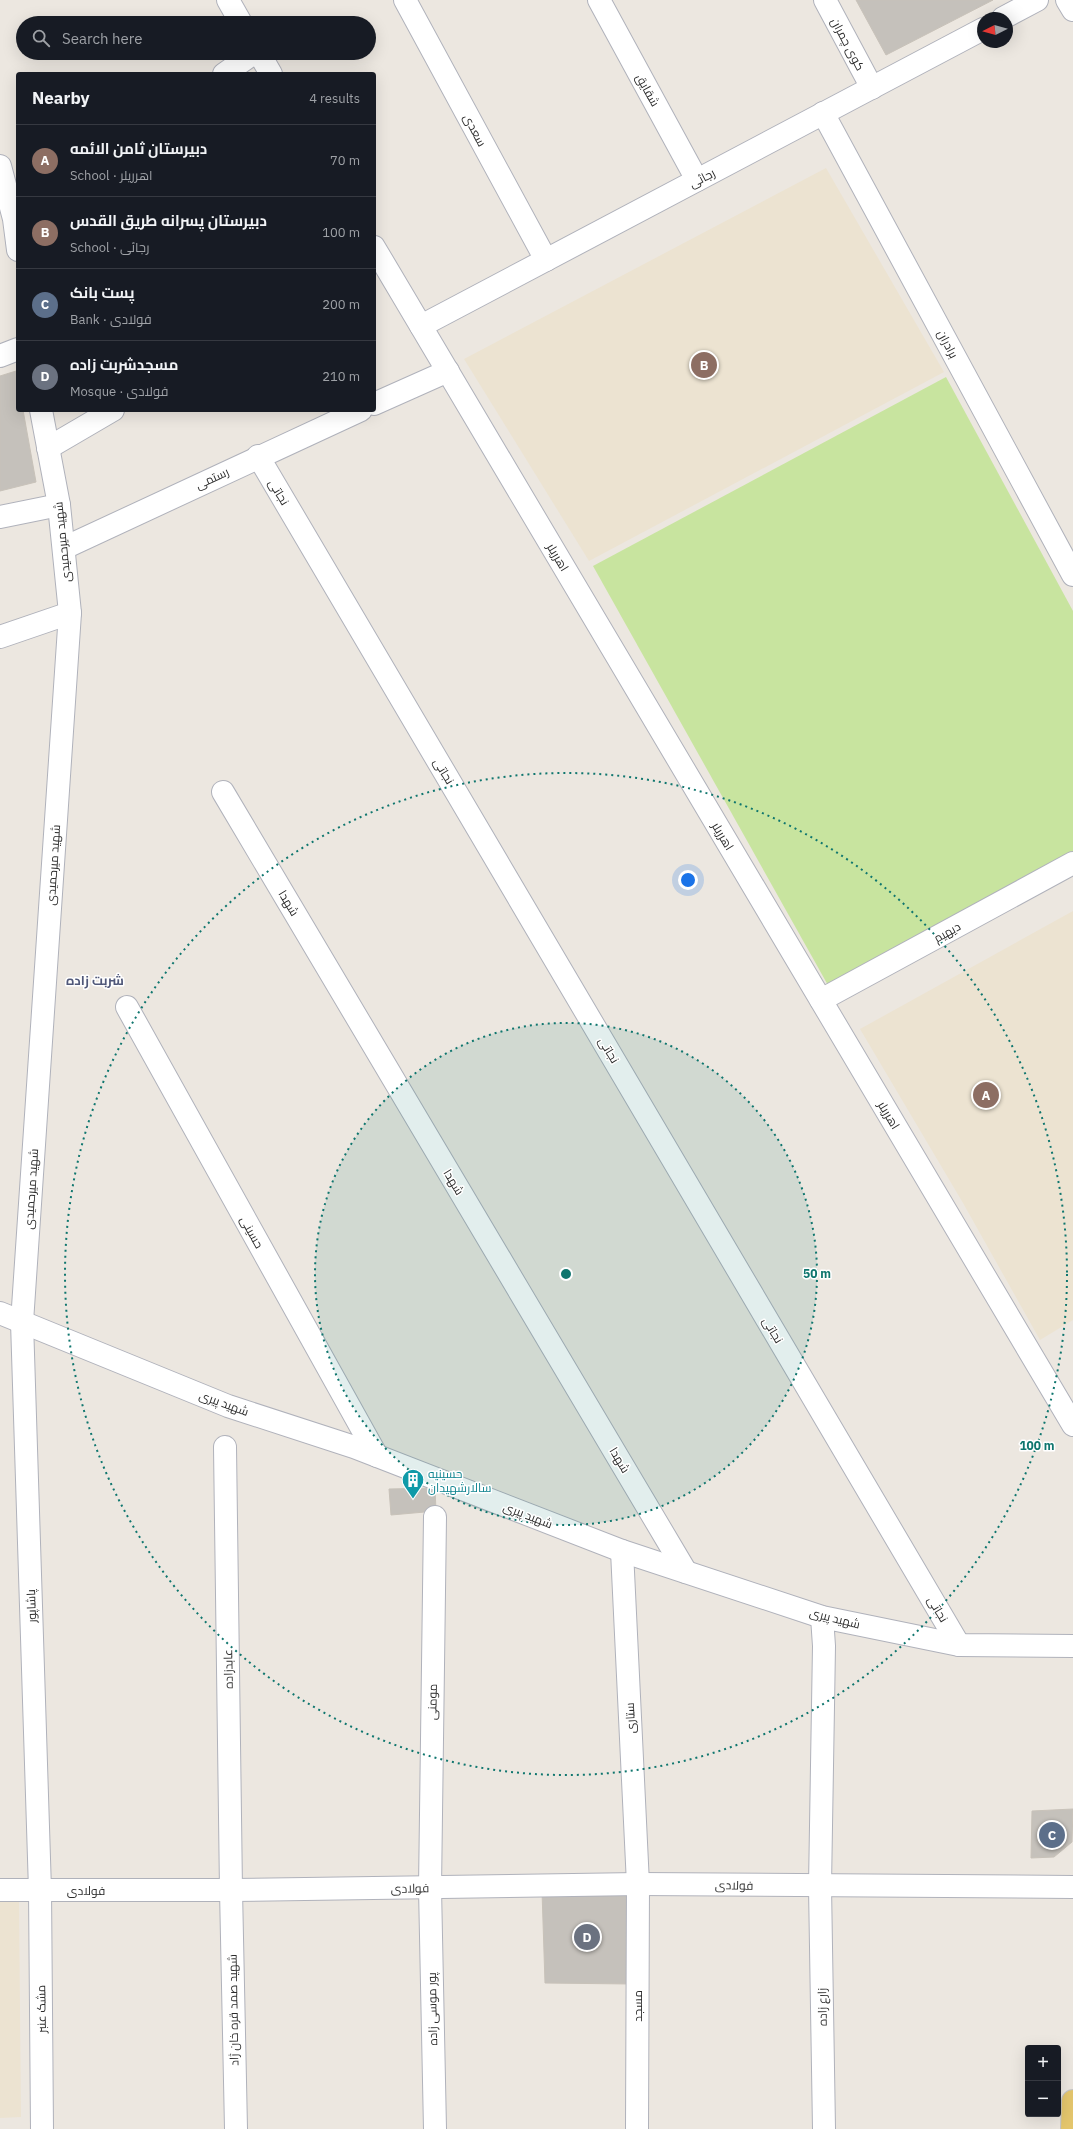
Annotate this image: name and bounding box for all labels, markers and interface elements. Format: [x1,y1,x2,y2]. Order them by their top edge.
north arrow [977,12,1013,48]
street label: کوی چمران [826,15,868,74]
search box [16,16,376,60]
icon: search [30,27,52,49]
text: Search here [62,29,142,48]
street label: شقایق [633,71,663,109]
text: Nearby [32,87,90,109]
text: 4 results [309,90,360,107]
street label: سعدی [460,111,490,149]
text: دبیرستان ثامن الائمه [70,139,207,158]
text: A [41,152,49,169]
text: 70 m [330,152,360,169]
street label: رجائی [686,165,718,191]
text: School · اهرریلر [70,167,152,184]
text: دبیرستان پسرانه طریق القدس [70,211,267,230]
text: B [41,224,49,241]
text: 100 m [322,224,360,241]
text: School · رجائی [70,239,149,256]
text: پست بانک [70,283,134,302]
text: C [41,296,49,313]
text: 200 m [322,296,360,313]
text: Bank · فولادی [70,311,152,328]
street label: برادران [934,327,962,361]
pin: B [691,350,717,380]
text: مسجدشربت زاده [70,355,178,374]
text: D [40,368,50,385]
text: 210 m [322,368,360,385]
text: Mosque · فولادی [70,383,168,400]
street label: رستمی [193,464,231,492]
street label: نجاتی [265,476,293,508]
street label: شهید میرحمیدی [50,501,74,583]
street label: اهرریلر [543,539,572,574]
street label: نجاتی [430,755,458,787]
street label: اهرریلر [708,818,737,853]
street label: شهید میرحمیدی [43,824,63,906]
your location [678,870,698,890]
street label: شهدا [275,887,303,919]
street label: دیهیم [931,918,964,946]
district label: شربت زاده [66,972,124,989]
street label: نجاتی [595,1034,623,1066]
pin: A [973,1080,999,1110]
street label: اهرریلر [874,1097,903,1132]
street label: شهید میرحمیدی [21,1148,41,1230]
street label: شهدا [440,1166,468,1198]
street label: حسینی [237,1213,267,1251]
text: 50 m [803,1266,831,1281]
centre of rings [559,1267,573,1281]
street label: نجاتی [759,1314,787,1346]
street label: شهید پیری [196,1387,251,1421]
text: 100 m [1019,1438,1055,1453]
street label: شهدا [606,1444,634,1476]
place label: حسینیه سالارشهیدان [428,1466,491,1495]
building icon: حسینیه سالارشهیدان [400,1467,426,1500]
street label: شهید پیری [500,1499,555,1533]
street label: پاشاپور [23,1588,41,1624]
street label: نجاتی [924,1593,952,1625]
street label: شهید پیری [808,1604,862,1633]
street label: عابدزاده [220,1649,236,1689]
street label: مومنی [424,1684,440,1720]
street label: ستاری [622,1702,638,1734]
pin: C [1039,1820,1065,1850]
street label: فولادی [715,1877,753,1893]
street label: فولادی [391,1880,429,1896]
street label: فولادی [67,1883,105,1898]
pin: D [574,1922,600,1952]
street label: شهید صمد قره خان ژاد [225,1954,241,2066]
street label: پور موسی زاده [424,1971,442,2046]
street label: مشک عنبر [33,1985,49,2034]
street label: زارع زاده [814,1988,831,2026]
street label: مسجد [630,1990,645,2022]
map controls [1025,2045,1061,2117]
button: + [1025,2045,1061,2081]
button: − [1025,2081,1061,2117]

